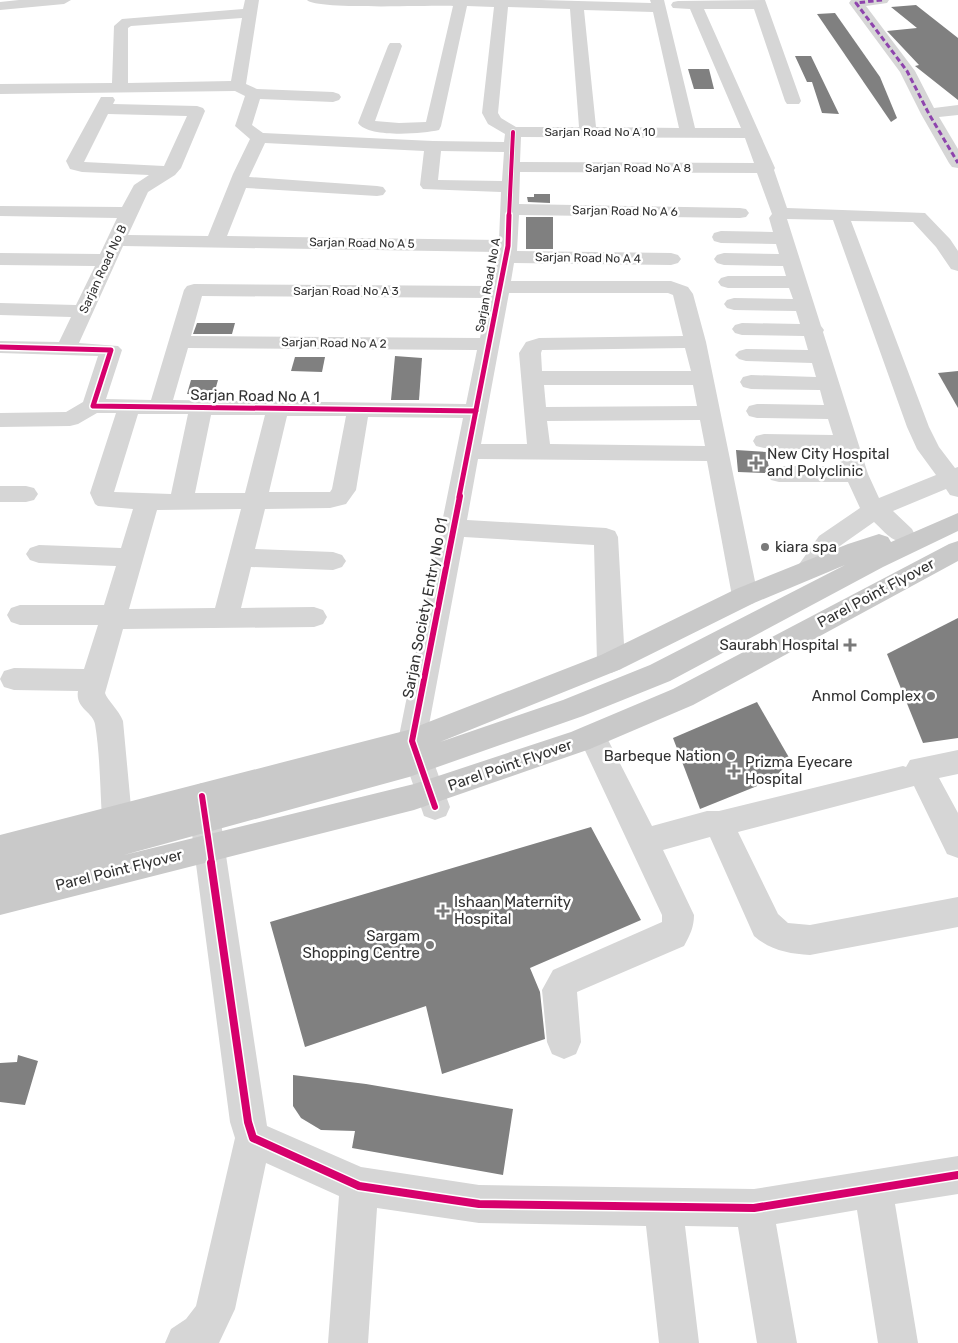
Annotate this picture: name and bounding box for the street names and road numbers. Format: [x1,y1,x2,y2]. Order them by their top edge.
street label: Sarjan Road No A 10 [544,125,656,139]
street label: Sarjan Road No A 8 [585,161,691,175]
street label: Sarjan Road No A 6 [572,203,678,219]
street label: Sarjan Road No B [76,222,130,316]
street label: Sarjan Road No A 5 [309,235,415,251]
street label: Sarjan Road No A [473,237,503,333]
street label: Sarjan Road No A 4 [535,250,642,266]
street label: Sarjan Road No A 3 [293,284,399,298]
street label: Sarjan Road No A 2 [281,335,387,351]
street label: Sarjan Road No A 1 [190,386,320,406]
street label: Sarjan Society Entry No 01 [399,516,451,700]
street label: Parel Point Flyover [814,554,938,632]
street label: Parel Point Flyover [446,735,575,795]
street label: Parel Point Flyover [54,845,185,894]

